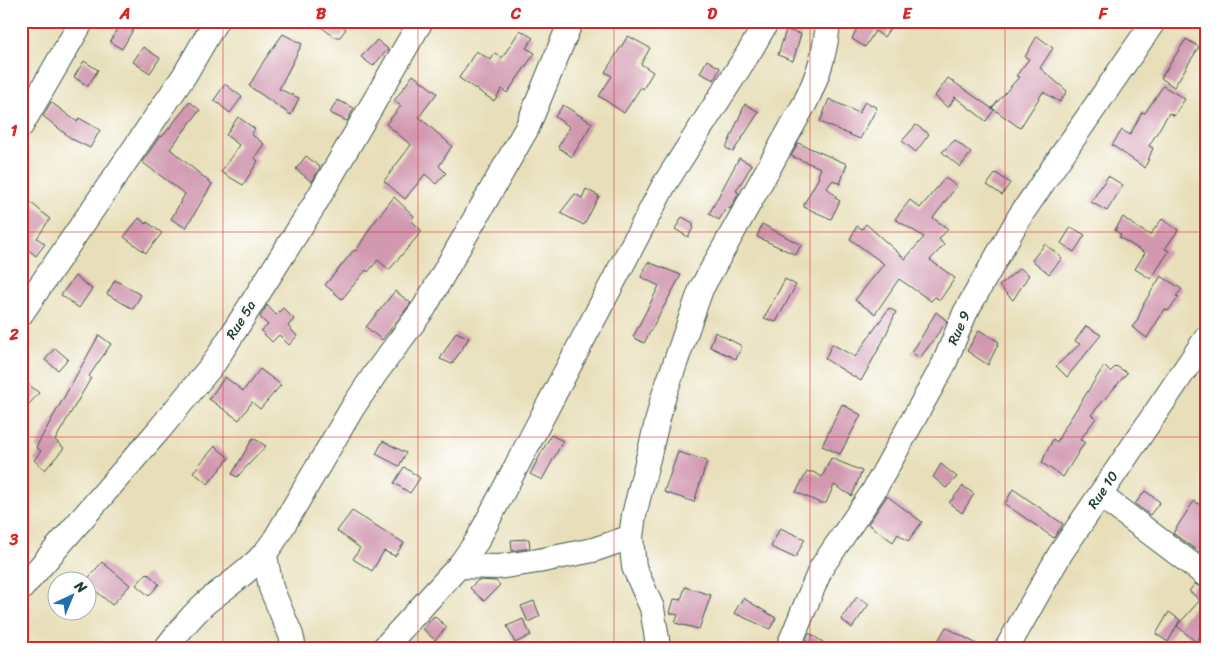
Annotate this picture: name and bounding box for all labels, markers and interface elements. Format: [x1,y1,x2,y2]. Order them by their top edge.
text: A [119,0,130,28]
text: B [316,0,327,28]
text: C [510,0,522,28]
text: D [707,0,717,28]
text: E [903,0,913,28]
text: F [1098,0,1109,28]
text: 1 [11,116,18,145]
street label: Rue 5a [219,295,263,345]
street label: Rue 9 [940,306,978,349]
text: 2 [8,320,19,349]
street label: Rue 10 [1081,466,1125,514]
text: 3 [9,525,19,554]
north arrow [48,572,98,622]
text: N [68,574,93,600]

